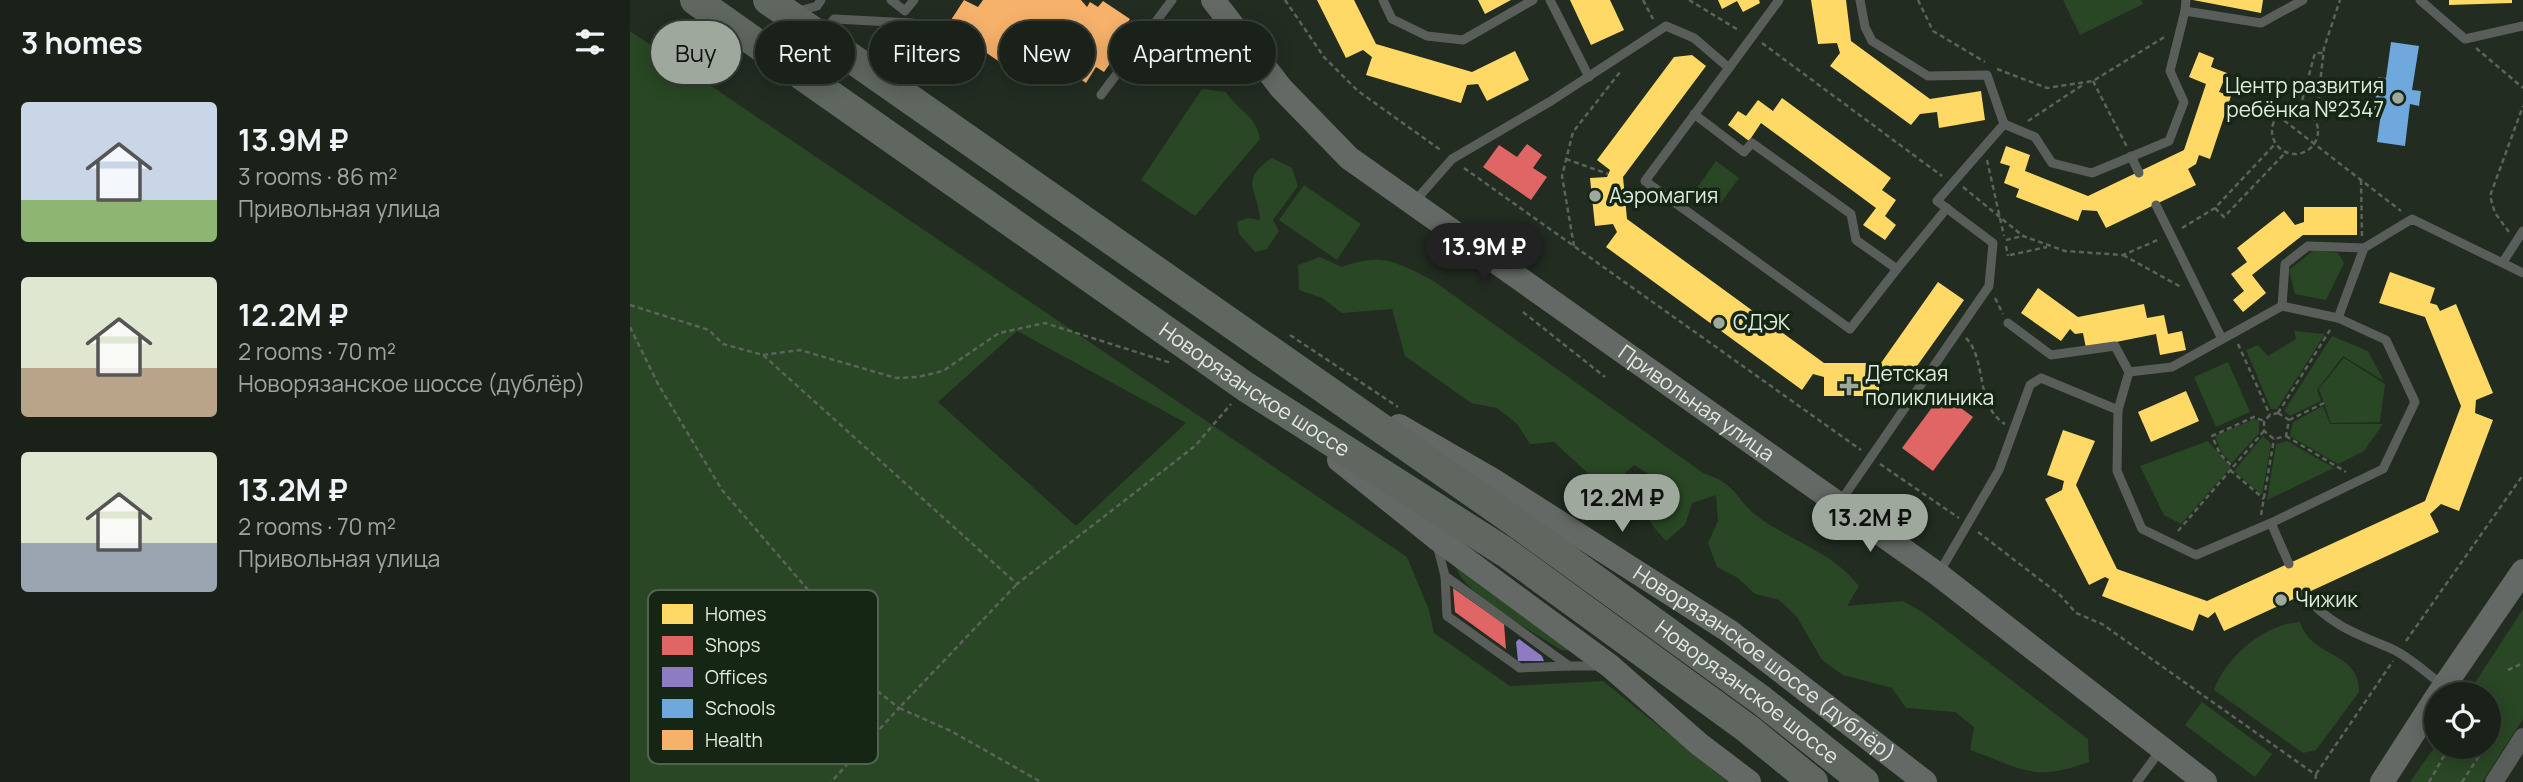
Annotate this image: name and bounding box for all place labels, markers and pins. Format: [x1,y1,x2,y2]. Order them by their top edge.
place label: Центр развития ребёнка №2347 [2225,71,2384,123]
marker: Центр развития ребёнка №2347 [2390,90,2406,106]
place label: Аэромагия [1609,181,1718,209]
marker: Аэромагия [1587,188,1603,204]
pin: 13.9M ₽ [1419,224,1549,283]
place label: СДЭК [1733,308,1791,336]
marker: СДЭК [1711,315,1727,331]
place label: Детская поликлиника [1865,359,1994,411]
marker: Детская поликлиника [1839,376,1859,396]
pin: 12.2M ₽ [1557,475,1687,534]
pin: 13.2M ₽ [1805,494,1935,554]
place label: Чижик [2295,585,2358,613]
marker: Чижик [2273,592,2289,608]

